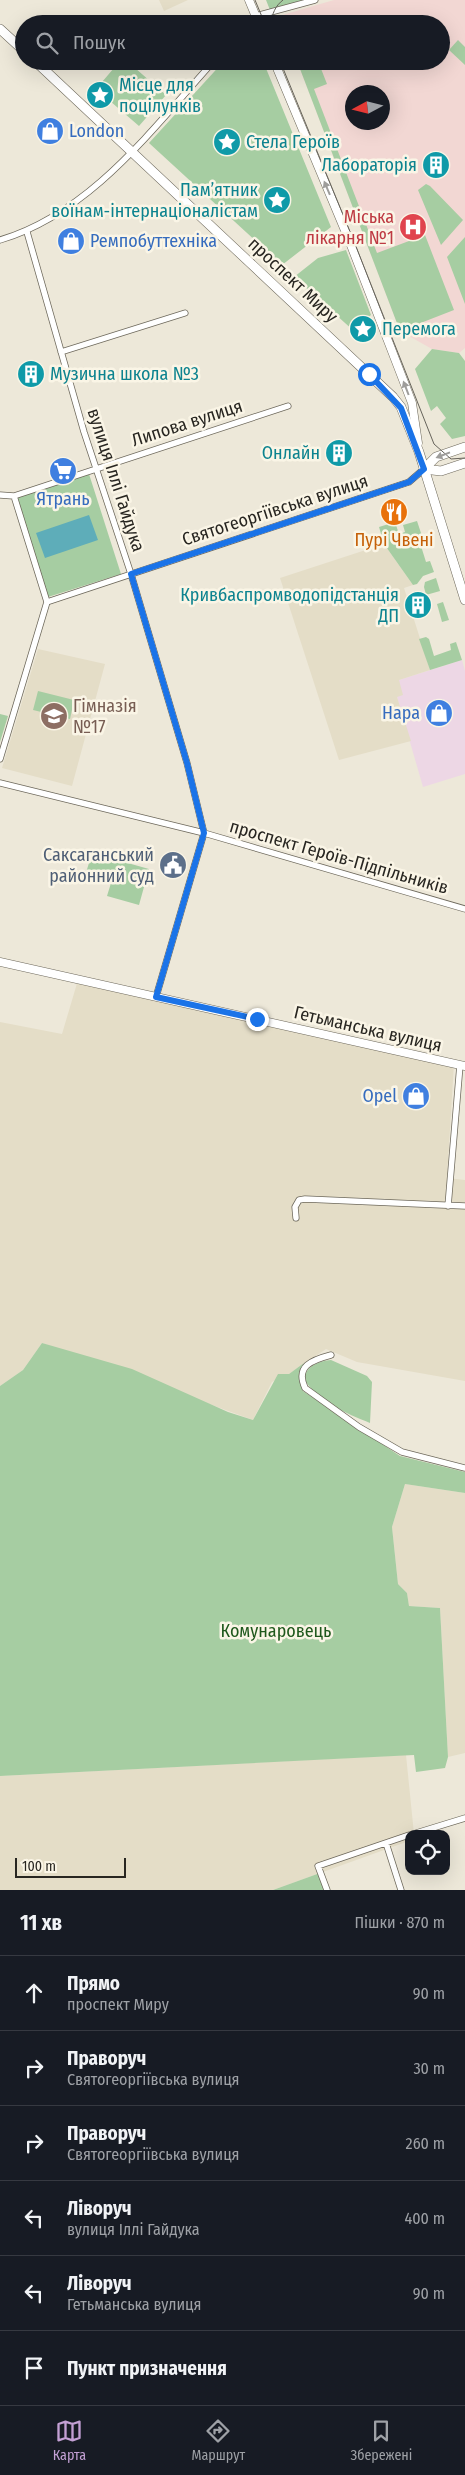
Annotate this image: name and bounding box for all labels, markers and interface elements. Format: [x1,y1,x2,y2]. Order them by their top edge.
search box [15,15,450,70]
icon: search [33,29,61,57]
text: Пошук [73,31,125,54]
place label: Місце для поцілунків [119,74,201,117]
place icon: Місце для поцілунків [85,80,115,110]
north arrow [345,85,390,130]
shop icon: London [35,116,65,146]
place label: London [69,120,124,142]
place icon: Стела Героїв [212,127,242,157]
place label: Стела Героїв [246,131,340,153]
building icon: Лабораторія [421,150,451,180]
place label: Лабораторія [322,154,417,176]
place label: Пам’ятник воїнам-інтернаціоналістам [51,179,259,222]
one-way arrow [322,181,330,195]
place icon: Пам’ятник воїнам-інтернаціоналістам [262,185,292,215]
place label: Міська лікарня №1 [306,206,394,249]
hospital icon: Міська лікарня №1 [398,212,428,242]
shop icon: Ремпобуттехніка [56,226,86,256]
place label: Ремпобуттехніка [90,230,217,252]
street label: проспект Миру [244,233,342,327]
place icon: Перемога [348,314,378,344]
place label: Перемога [382,318,456,340]
building icon: Музична школа №3 [16,359,46,389]
place label: Музична школа №3 [50,363,199,385]
route start [358,363,381,386]
one-way arrow [401,381,409,395]
street label: Липова вулиця [129,395,245,451]
street label: вулиця Іллі Гайдука [82,406,150,555]
building icon: Онлайн [324,438,354,468]
place label: Онлайн [262,442,320,464]
one-way arrow [435,451,450,459]
supermarket icon: Ятрань [48,456,78,486]
street label: Святогеоргіївська вулиця [179,470,371,550]
place label: Ятрань [36,488,90,510]
restaurant icon: Пурі Чвені [379,497,409,527]
place label: Пурі Чвені [354,529,434,551]
place label: Кривбаспромводопідстанція ДП [180,584,399,627]
building icon: Кривбаспромводопідстанція ДП [403,590,433,620]
place label: Гімназія №17 [73,695,137,738]
shop icon: Нара [424,698,454,728]
school or university icon: Гімназія №17 [39,701,69,731]
place label: Нара [382,702,420,724]
street label: проспект Героїв-Підпільників [227,815,451,899]
place label: Саксаганський районний суд [43,844,154,887]
public building icon: Саксаганський районний суд [158,850,188,880]
street label: Гетьманська вулиця [292,1001,444,1057]
route end [246,1008,269,1031]
shop icon: Opel [401,1081,431,1111]
place label: Opel [362,1085,397,1107]
park label: Комунаровець [221,1620,331,1642]
map controls [405,1830,450,1875]
button: locate [405,1830,450,1875]
scale bar [15,1855,126,1878]
text: 100 m [22,1858,56,1875]
text: 11 хв [20,1910,62,1936]
text: Пішки · 870 m [354,1913,445,1932]
text: Прямо [67,1972,120,1995]
icon: ahead [20,1979,48,2007]
text: 90 m [413,1984,445,2003]
text: проспект Миру [67,1995,169,2014]
text: Праворуч [67,2047,146,2070]
icon: right [20,2054,48,2082]
text: 30 m [413,2059,445,2078]
text: Святогеоргіївська вулиця [67,2070,240,2089]
text: Праворуч [67,2122,146,2145]
icon: right [20,2129,48,2157]
text: 260 m [406,2134,445,2153]
text: Святогеоргіївська вулиця [67,2145,240,2164]
text: Ліворуч [67,2197,132,2220]
icon: left [20,2204,48,2232]
text: 400 m [405,2209,445,2228]
text: вулиця Іллі Гайдука [67,2220,200,2239]
text: Ліворуч [67,2272,132,2295]
icon: left [20,2279,48,2307]
text: 90 m [413,2284,445,2303]
text: Гетьманська вулиця [67,2295,201,2314]
icon: arrive [20,2354,48,2382]
text: Пункт призначення [67,2357,227,2380]
tab: Карта [53,2417,86,2464]
tab: Маршрут [192,2417,245,2464]
tab: Збережені [350,2417,412,2464]

